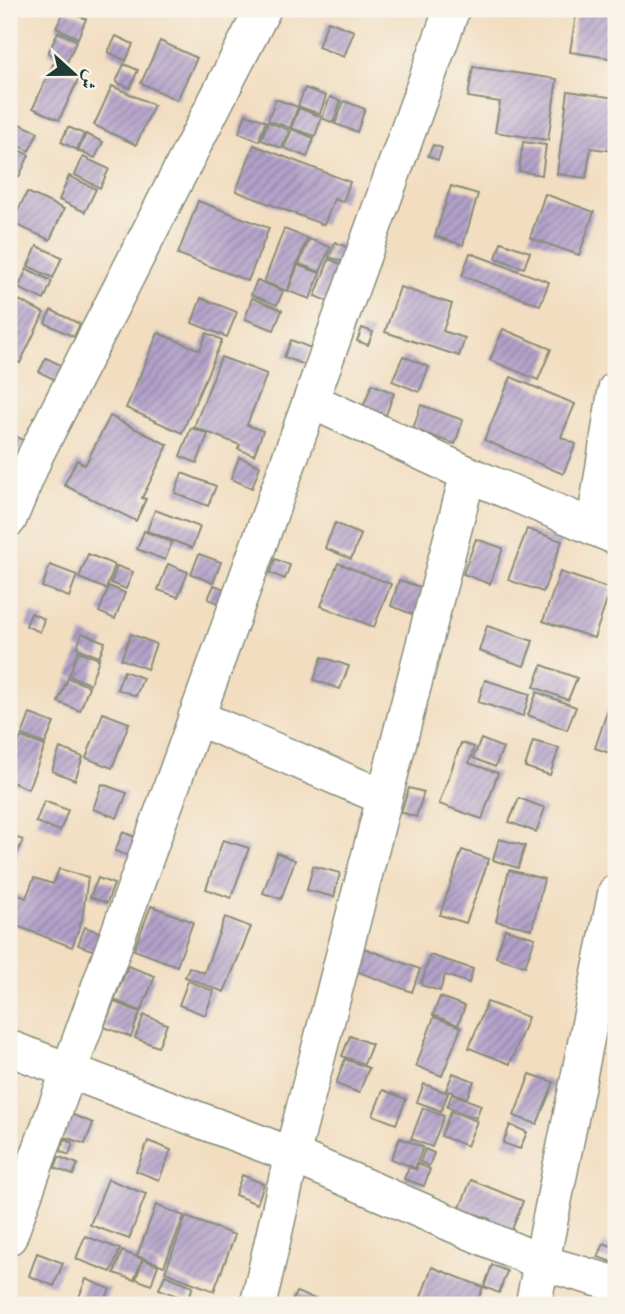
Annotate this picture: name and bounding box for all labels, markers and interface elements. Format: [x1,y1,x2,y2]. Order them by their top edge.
north arrow [38,38,108,108]
text: ش [73,66,106,94]

